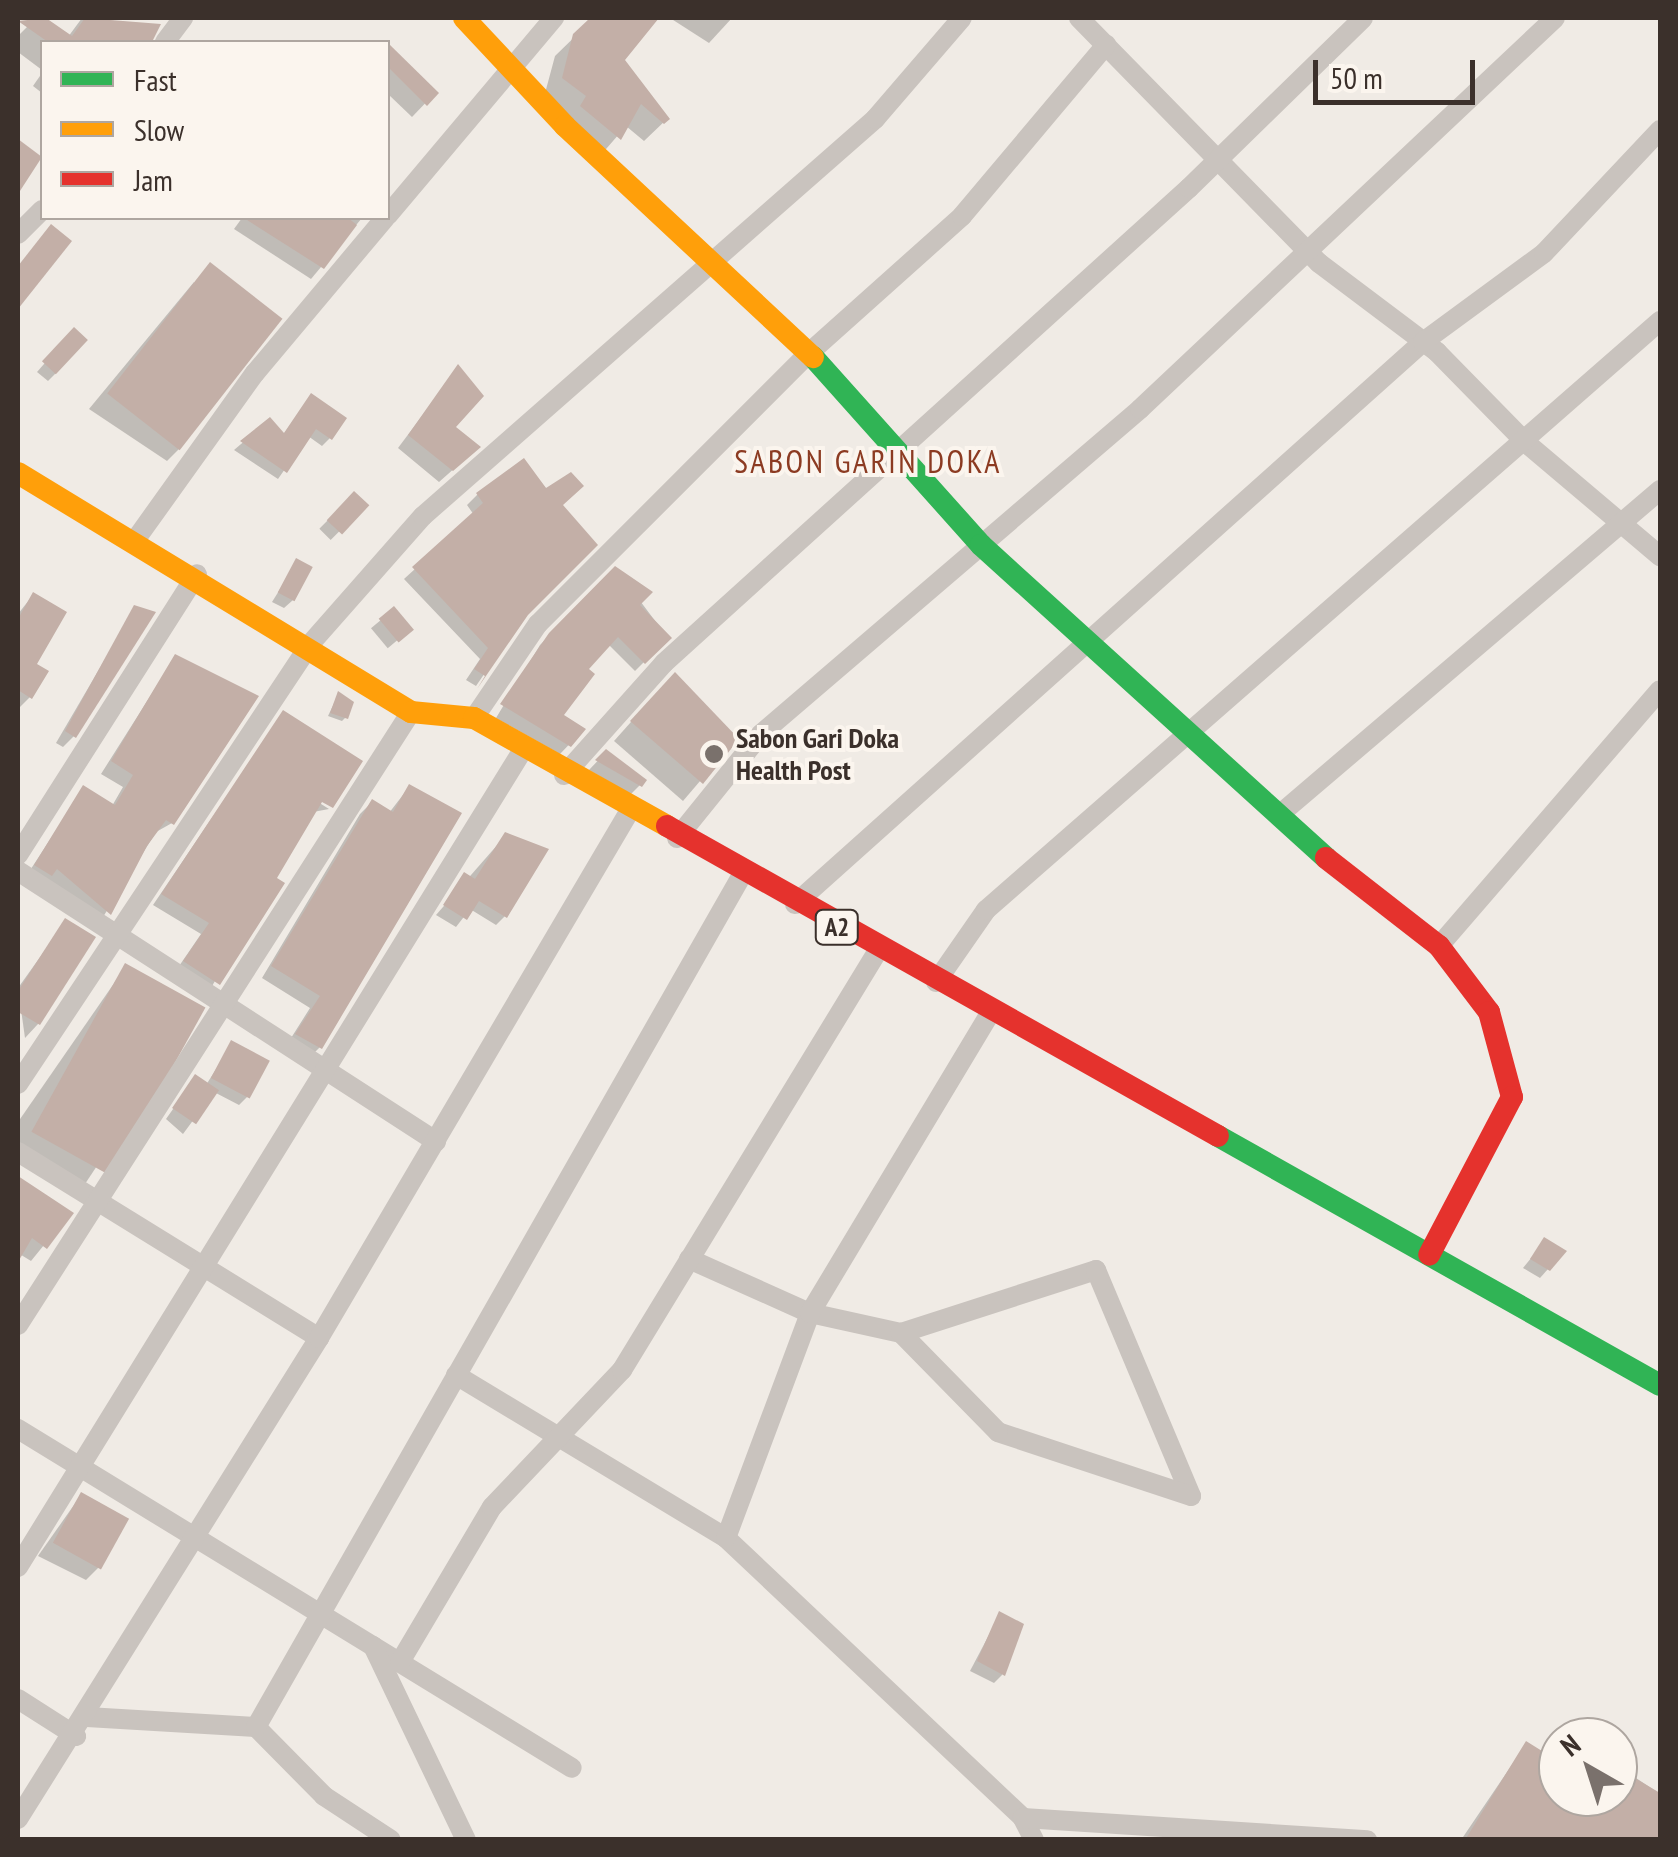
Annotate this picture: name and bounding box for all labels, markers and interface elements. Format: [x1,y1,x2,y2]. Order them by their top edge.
legend [40,40,390,220]
scale bar [1318,40,1480,102]
text: 50 m [1330,58,1383,97]
text: Fast [134,60,177,99]
text: Slow [134,110,184,149]
text: Jam [134,160,173,199]
district label: SABON GARIN DOKA [734,442,1002,480]
place label: Sabon Gari Doka Health Post [736,721,899,787]
marker: Sabon Gari Doka Health Post [701,741,727,767]
road number: A2 [814,907,860,947]
north arrow [1538,1717,1638,1817]
text: N [1553,1726,1588,1764]

